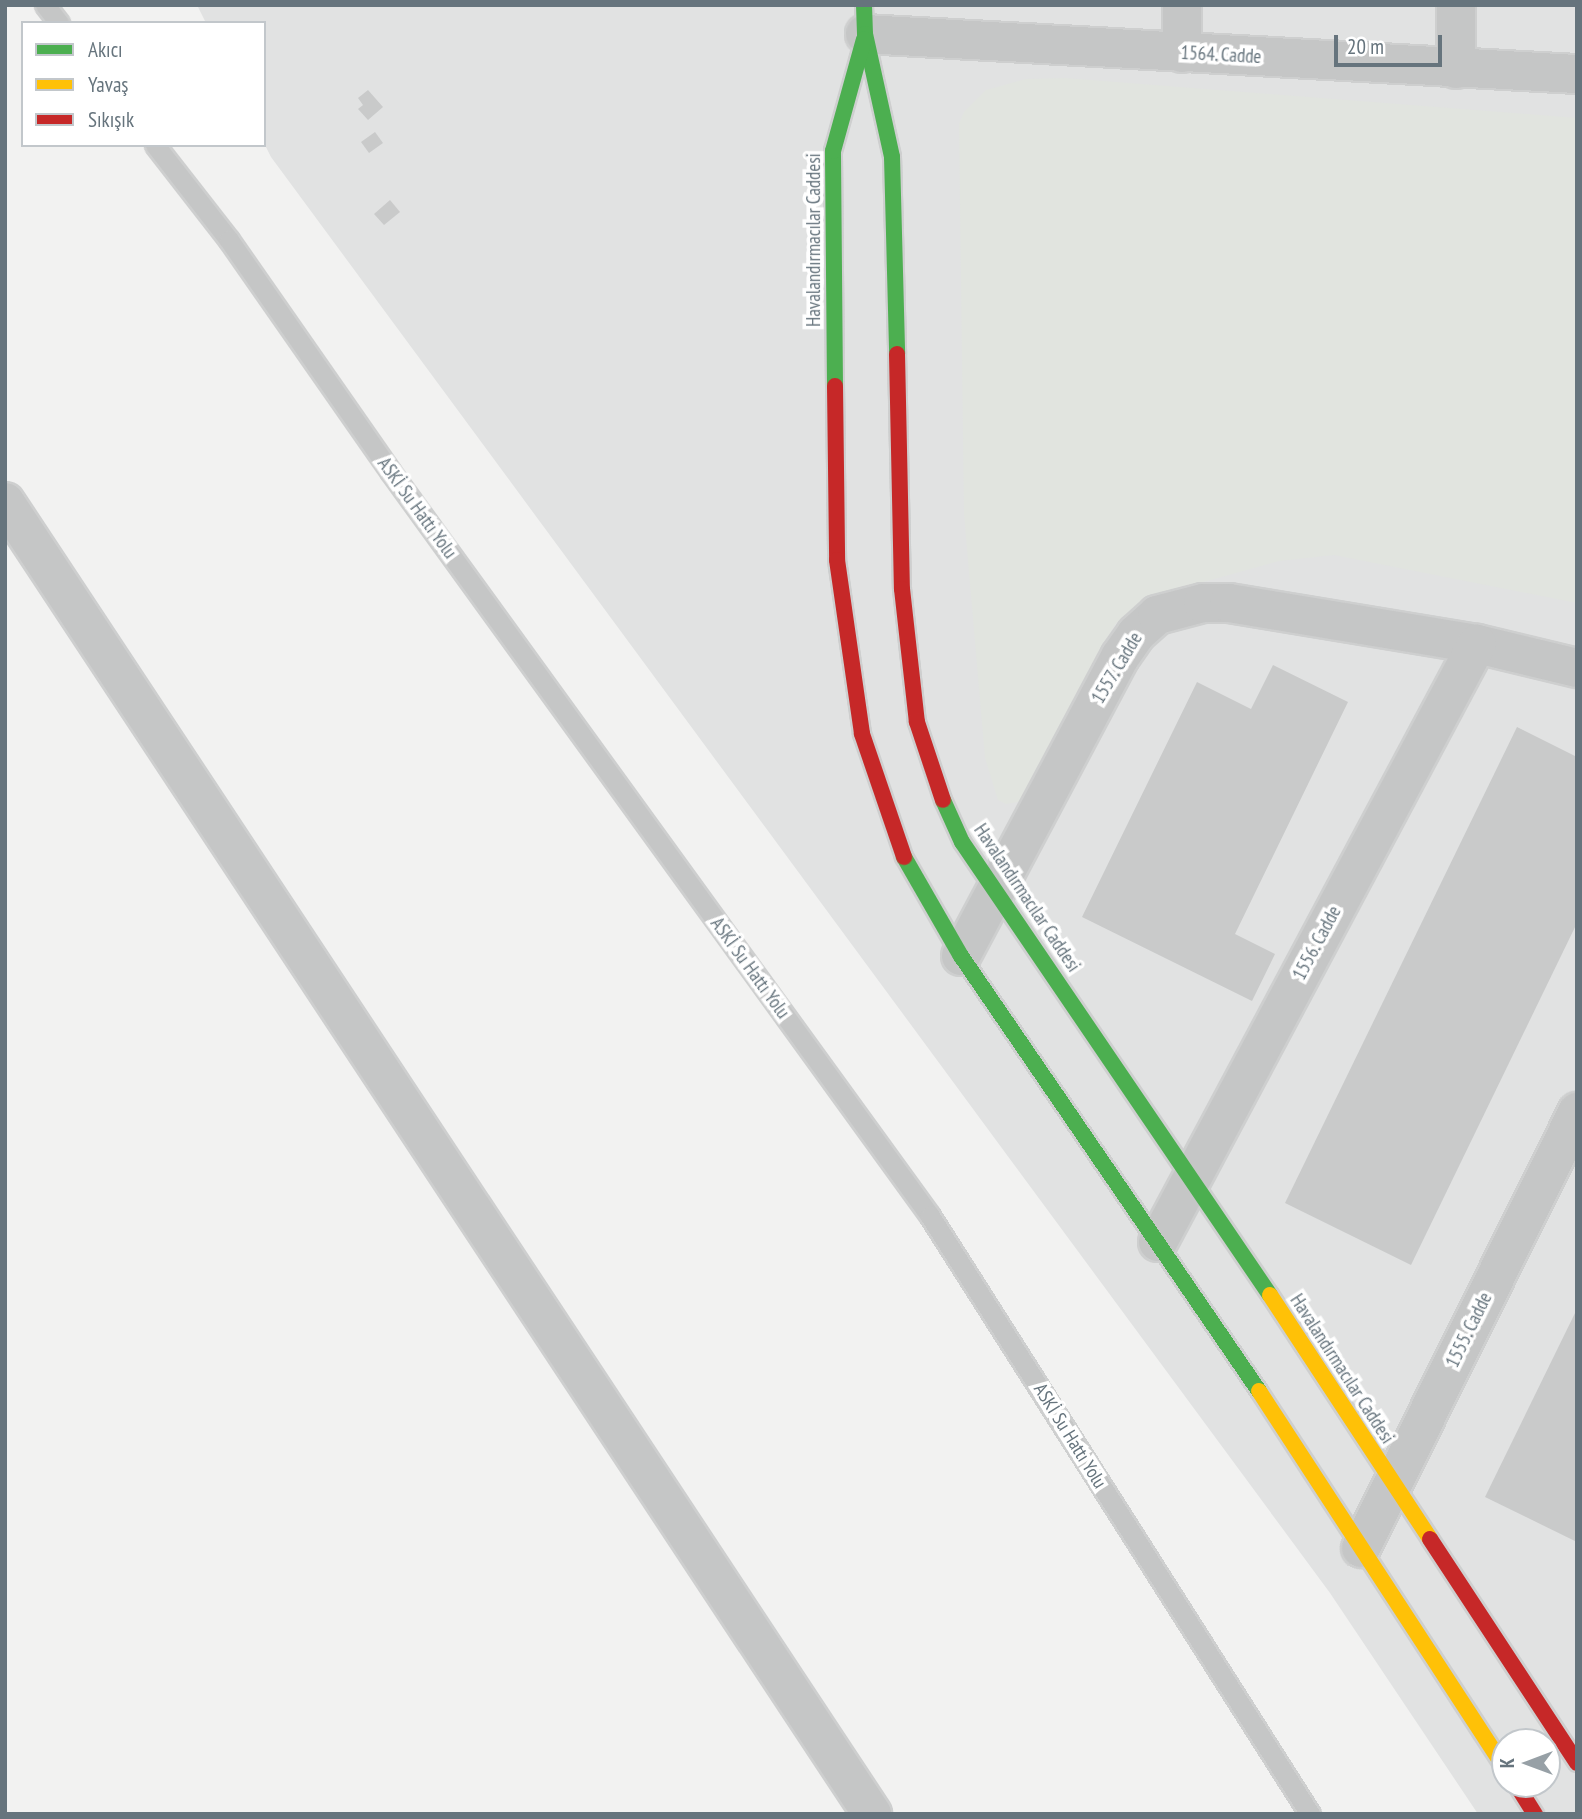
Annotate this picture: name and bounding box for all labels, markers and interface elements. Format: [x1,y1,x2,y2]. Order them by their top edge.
legend [21,21,266,147]
scale bar [1337,21,1446,65]
text: 20 m [1347,33,1384,60]
text: Akıcı [88,36,123,63]
street label: 1564. Cadde [1179,41,1263,69]
text: Yavaş [88,71,128,98]
text: Sıkışık [88,106,134,133]
street label: Havalandırmacılar Caddesi [803,153,825,327]
street label: ASKİ Su Hattı Yolu [373,453,461,563]
street label: 1557. Cadde [1087,628,1147,708]
street label: Havalandırmacılar Caddesi [969,820,1085,976]
street label: 1556. Cadde [1288,901,1346,985]
street label: ASKİ Su Hattı Yolu [706,913,794,1023]
street label: 1555. Cadde [1441,1288,1497,1372]
street label: Havalandırmacılar Caddesi [1285,1290,1399,1448]
street label: ASKİ Su Hattı Yolu [1029,1379,1111,1493]
north arrow [1491,1728,1561,1798]
text: K [1495,1758,1519,1768]

